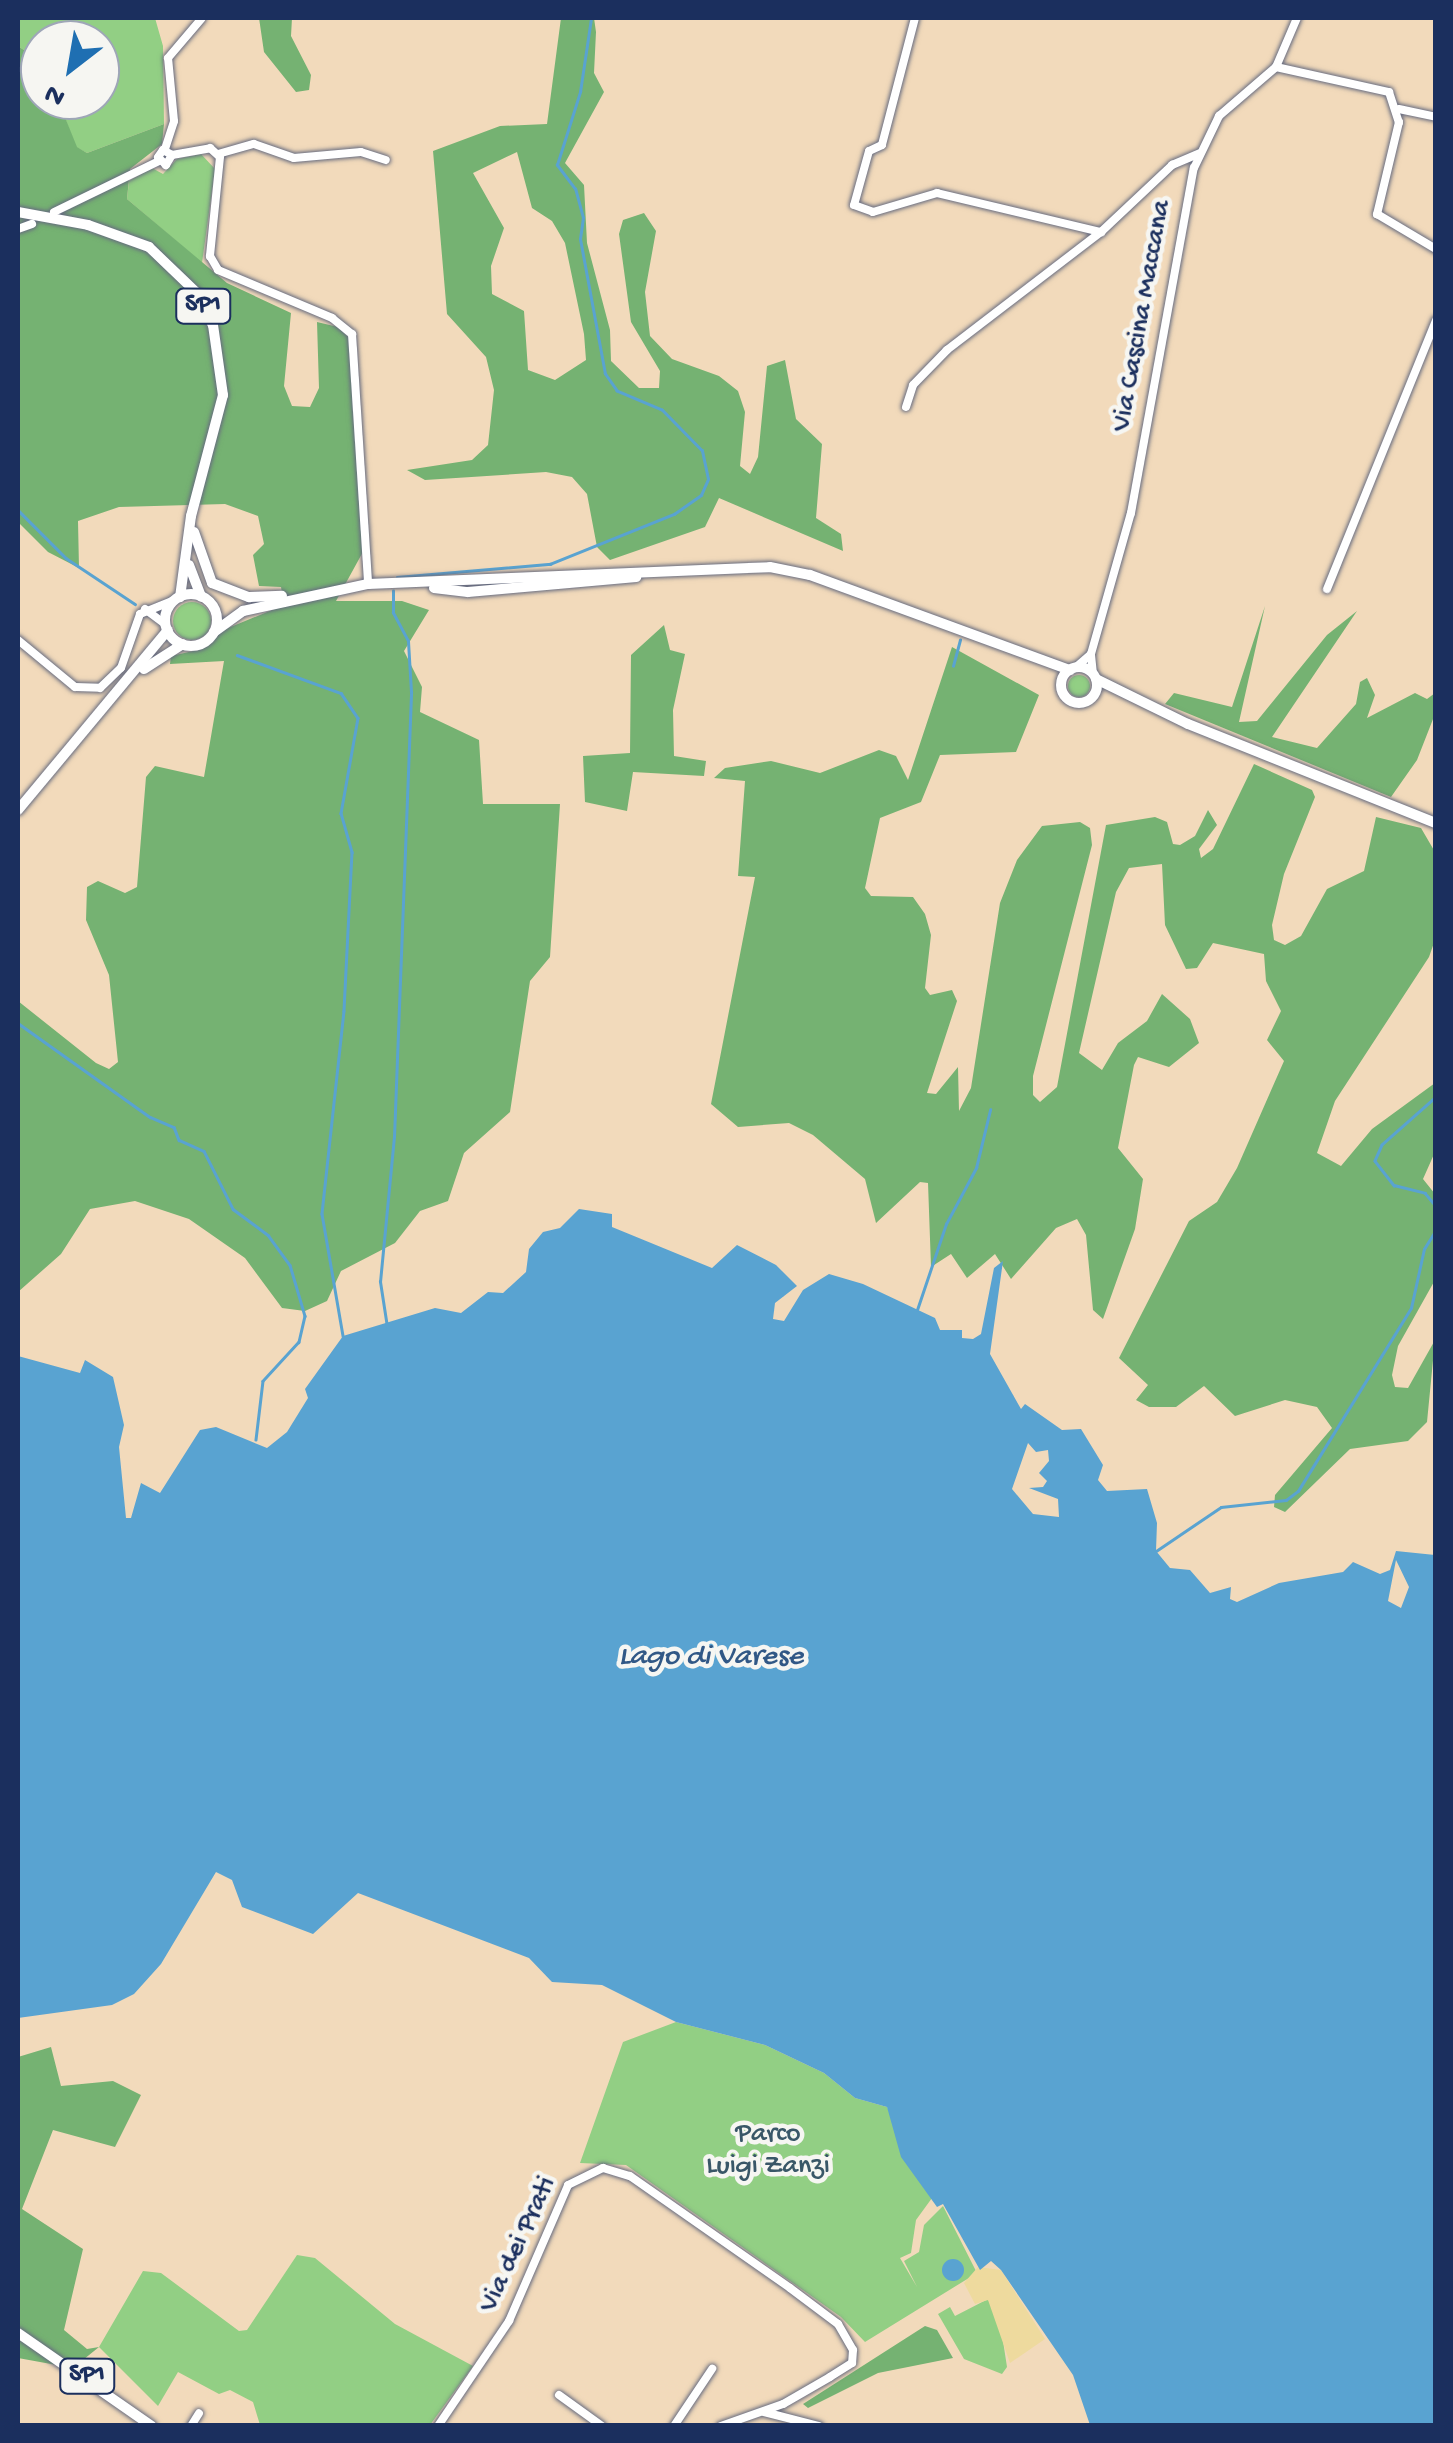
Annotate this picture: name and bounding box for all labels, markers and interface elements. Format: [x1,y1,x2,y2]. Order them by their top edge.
north arrow [20,20,120,120]
text: N [39,76,72,113]
street label: Via Cascina Maccana [1106,198,1180,434]
road number: SP1 [173,286,233,326]
water label: Lago di Varese [619,1640,803,1676]
park label: Parco Luigi Zanzi [706,2118,830,2184]
street label: Via dei Prati [473,2172,565,2318]
road number: SP1 [57,2356,117,2396]

